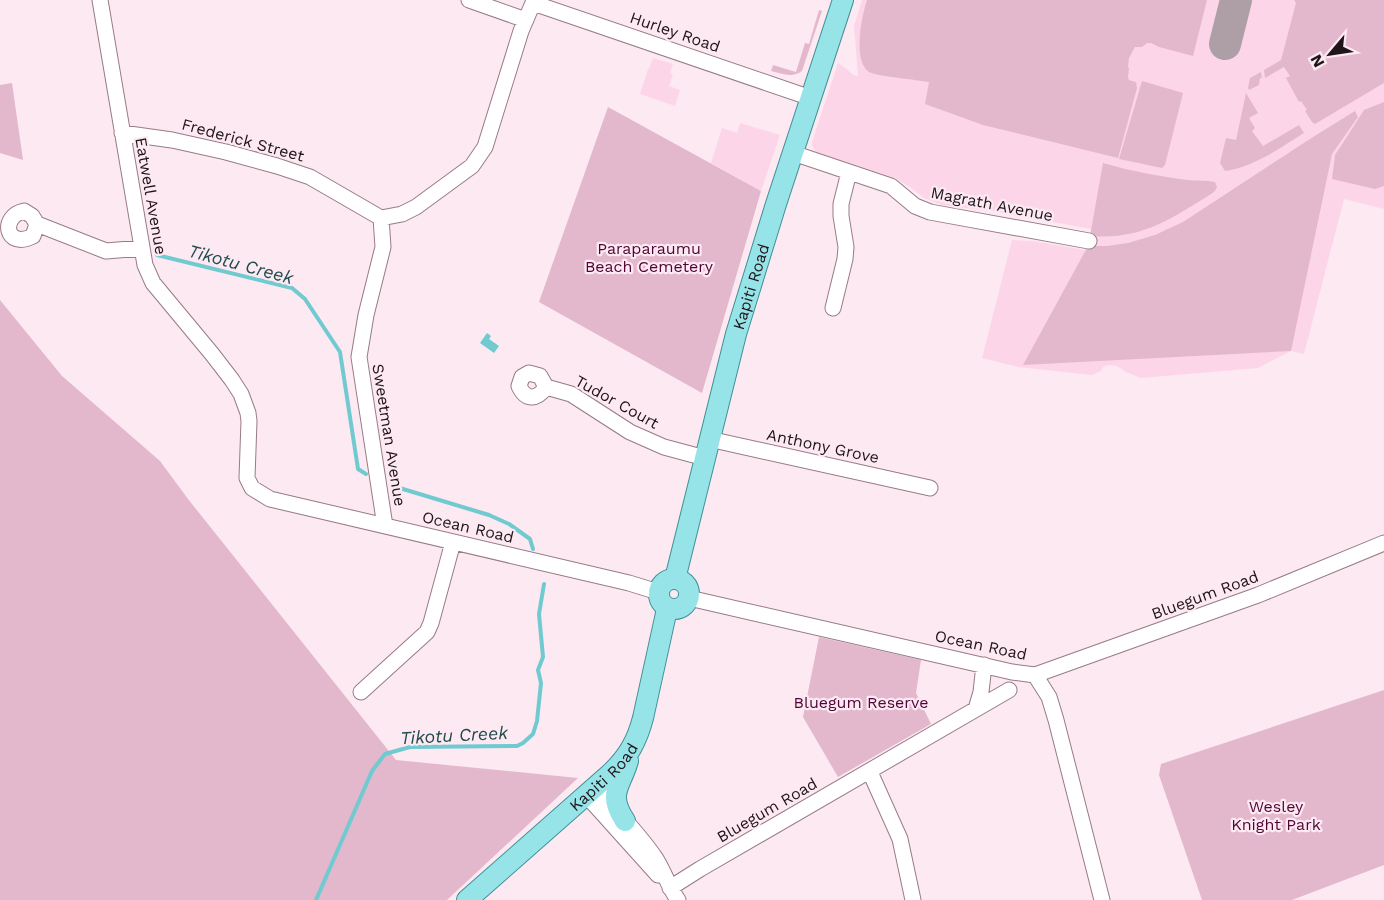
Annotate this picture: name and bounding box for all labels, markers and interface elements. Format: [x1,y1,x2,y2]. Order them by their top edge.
street label: Hurley Road [627,8,723,56]
north arrow [1300,24,1360,84]
text: N [1306,51,1329,71]
street label: Frederick Street [180,115,307,166]
street label: Eatwell Avenue [131,136,171,256]
street label: Magrath Avenue [929,183,1055,225]
park label: Paraparaumu Beach Cemetery [585,239,714,276]
water label: Tikotu Creek [186,240,297,288]
street label: Kapiti Road [728,241,773,332]
street label: Sweetman Avenue [368,362,410,508]
street label: Tudor Court [572,371,663,433]
street label: Anthony Grove [765,425,881,467]
street label: Ocean Road [420,507,516,547]
street label: Bluegum Road [1149,567,1261,623]
street label: Ocean Road [933,626,1029,664]
park label: Bluegum Reserve [794,693,928,712]
water label: Tikotu Creek [400,722,510,748]
street label: Kapiti Road [565,739,642,815]
street label: Bluegum Road [713,774,821,846]
park label: Wesley Knight Park [1231,797,1321,834]

